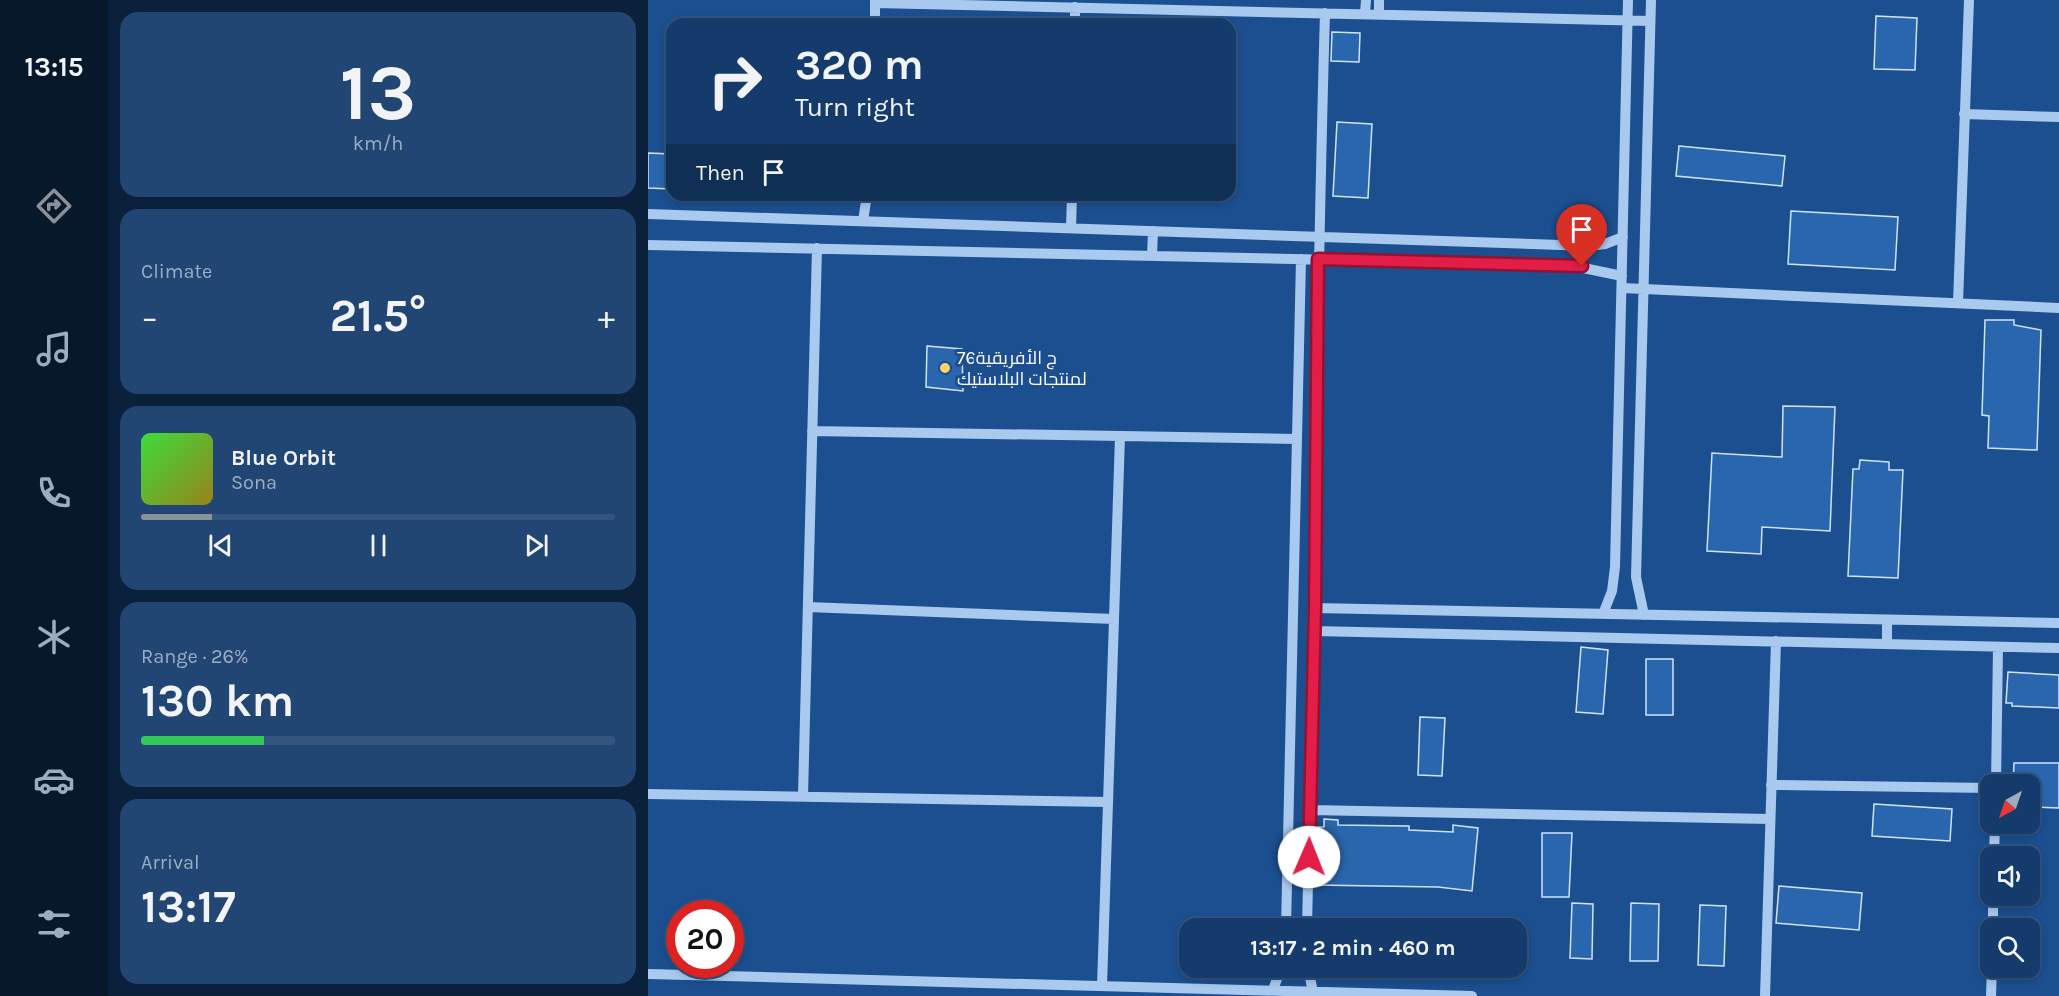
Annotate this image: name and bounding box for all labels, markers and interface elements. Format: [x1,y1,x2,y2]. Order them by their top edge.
text: 320 m [795,40,924,90]
icon: right [696,42,774,120]
text: 13 [340,47,416,139]
text: 13:15 [24,51,84,83]
text: Turn right [795,91,915,123]
text: km/h [353,132,403,155]
icon: arrive [757,156,790,189]
text: Then [696,160,745,186]
icon: directions [33,185,75,227]
pin [1556,204,1607,266]
icon: arrive [1565,213,1598,246]
text: Climate [141,260,212,283]
text: 21.5° [330,290,426,342]
text: − [141,298,158,336]
text: + [598,298,615,336]
icon: music [33,328,75,370]
place label: 76ج الأفريقية لمنتجات البلاستيك [957,347,1087,390]
marker: 76ج الأفريقية لمنتجات البلاستيك [938,361,952,375]
text: Blue Orbit [231,445,336,471]
text: Sona [231,471,277,494]
icon: phone [33,472,75,514]
icon: previous [204,529,237,562]
icon: pause [362,529,395,562]
icon: next [520,529,553,562]
icon: climate [33,616,75,658]
text: Range · 26% [141,645,249,668]
text: 130 km [141,675,294,727]
icon: car [33,759,75,801]
north arrow [1980,774,2040,834]
map controls [1980,774,2040,978]
position arrow [1277,825,1341,889]
button: sound [1980,846,2040,906]
text: Arrival [141,851,200,874]
text: 13:17 [141,881,236,933]
speed limit sign: 20 [666,900,744,978]
icon: filters [33,903,75,945]
button: search [1980,918,2040,978]
text: 13:17 · 2 min · 460 m [1250,935,1456,961]

